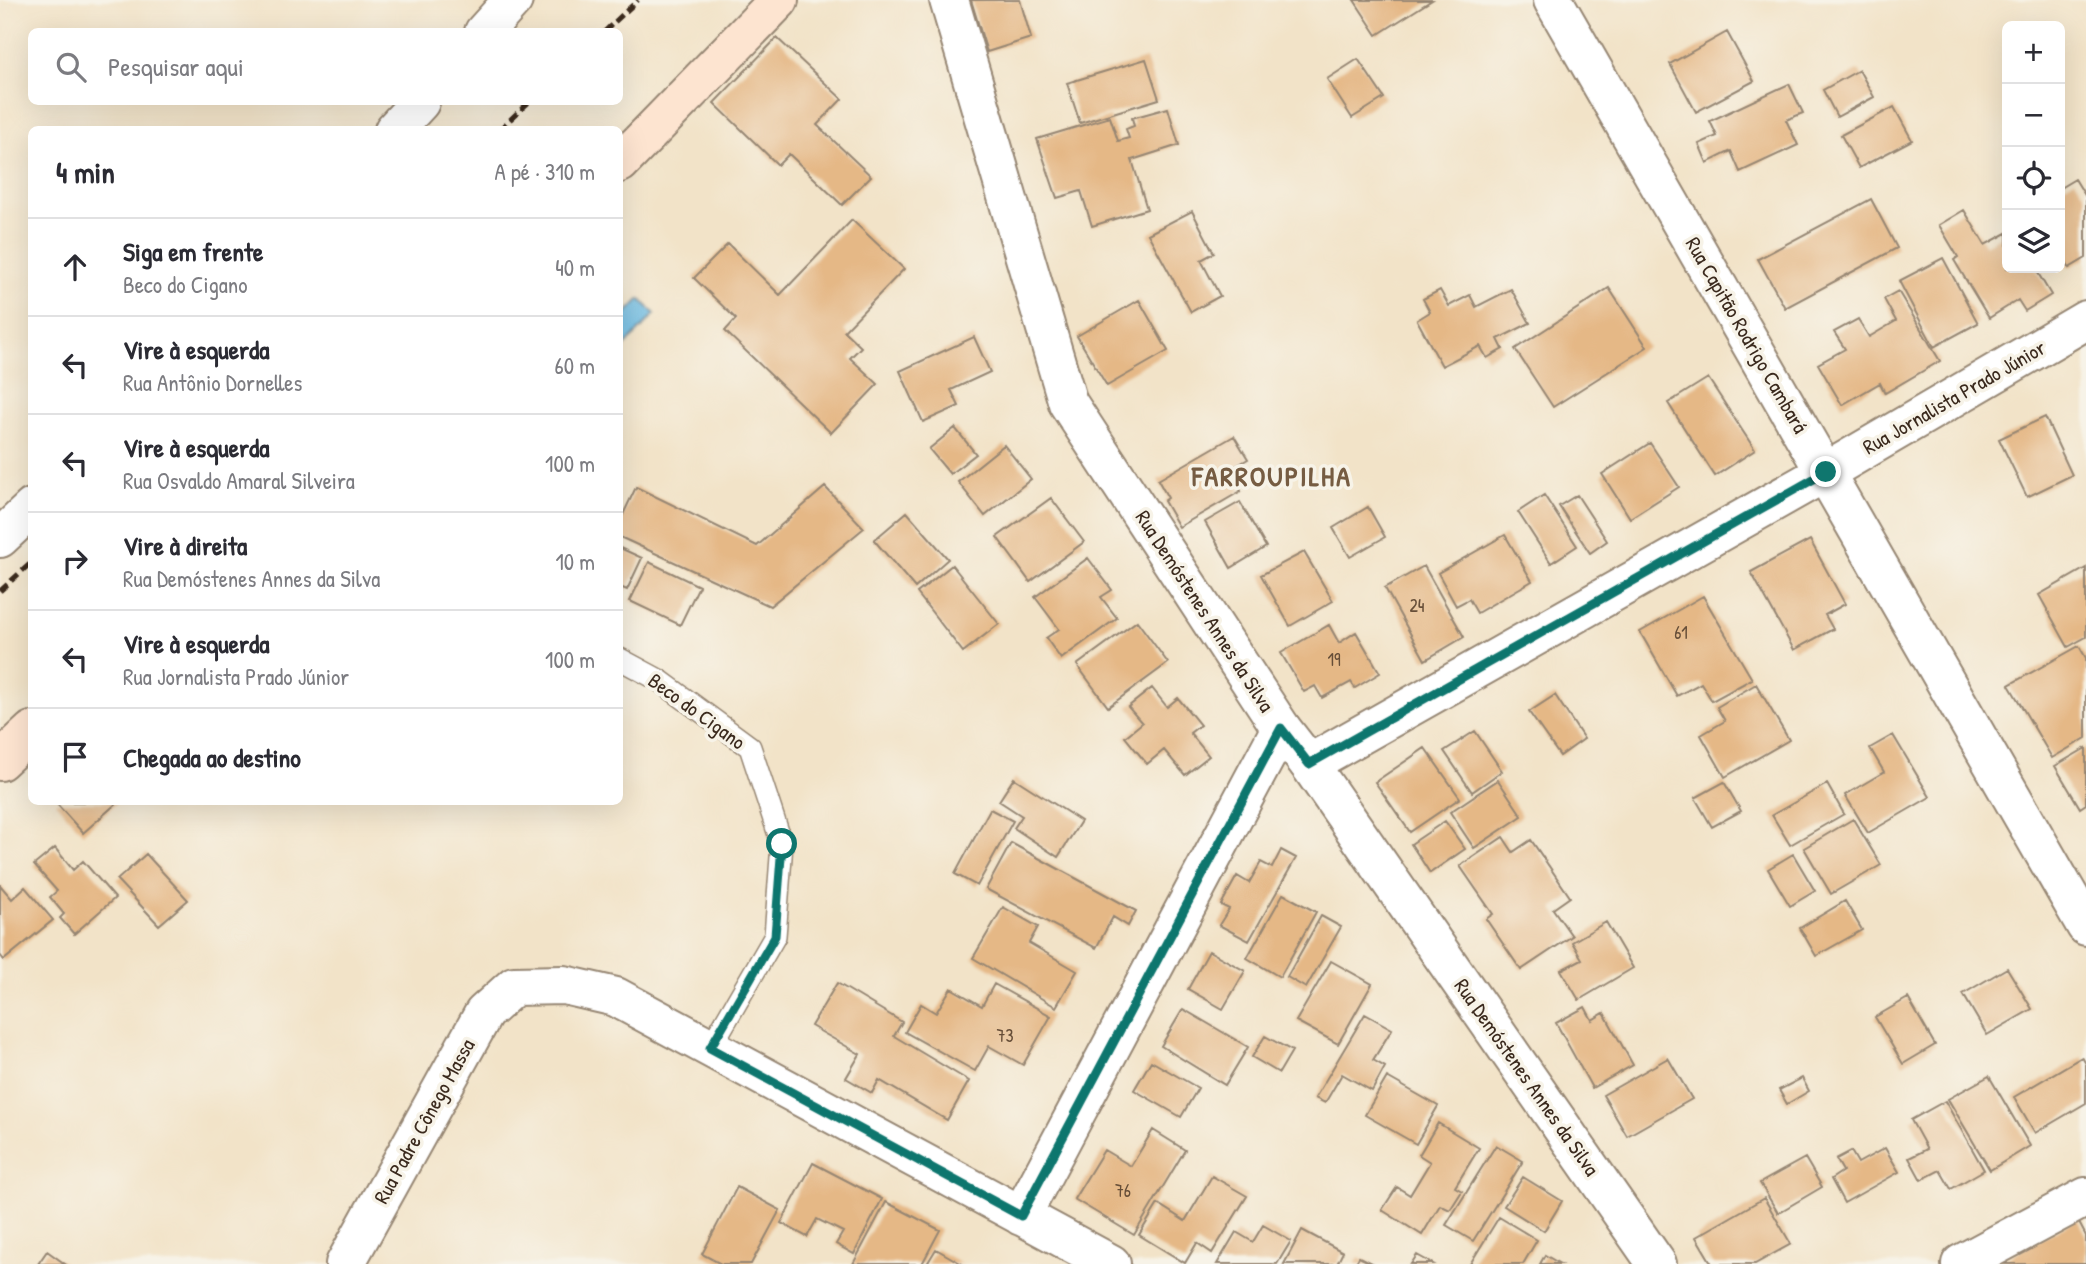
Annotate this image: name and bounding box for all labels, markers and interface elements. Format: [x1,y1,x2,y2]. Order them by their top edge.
map controls [2002,21,2065,273]
button: + [2002,21,2065,84]
search box [28,28,623,105]
icon: search [52,48,90,86]
text: Pesquisar aqui [108,49,244,84]
button: − [2002,84,2065,147]
button: locate [2002,147,2065,210]
text: 4 min [56,152,115,192]
text: A pé · 310 m [494,156,595,187]
button: layers [2002,210,2065,273]
street label: Rua Capitão Rodrigo Cambará [1679,232,1815,438]
text: Siga em frente [123,234,263,269]
icon: ahead [56,248,94,286]
text: 40 m [555,252,595,283]
text: Beco do Cigano [123,269,248,300]
text: Vire à esquerda [123,332,269,367]
street label: Rua Jornalista Prado Júnior [1857,333,2051,461]
icon: left [56,346,94,384]
text: 60 m [555,350,595,381]
text: Rua Antônio Dornelles [123,367,302,398]
text: Vire à esquerda [123,430,269,465]
icon: left [56,444,94,482]
text: 100 m [545,448,595,479]
route end [1810,456,1841,487]
district label: FARROUPILHA [1191,457,1352,495]
text: Rua Osvaldo Amaral Silveira [123,465,355,496]
street label: Rua Demóstenes Annes da Silva [1129,505,1281,717]
text: Vire à direita [123,528,247,563]
icon: right [56,542,94,580]
text: 10 m [555,546,595,577]
text: Rua Demóstenes Annes da Silva [123,563,380,594]
house number: 24 [1409,593,1425,618]
house number: 61 [1674,620,1688,645]
text: Vire à esquerda [123,626,269,661]
icon: left [56,640,94,678]
text: 100 m [545,644,595,675]
house number: 19 [1327,647,1341,672]
text: Rua Jornalista Prado Júnior [123,661,349,692]
street label: Beco do Cigano [642,666,752,756]
icon: arrive [56,738,94,776]
text: Chegada ao destino [123,740,301,775]
route start [766,828,797,859]
street label: Rua Demóstenes Annes da Silva [1448,973,1606,1181]
house number: 73 [997,1023,1013,1048]
street label: Rua Padre Cônego Massa [367,1033,481,1209]
house number: 76 [1115,1178,1131,1203]

